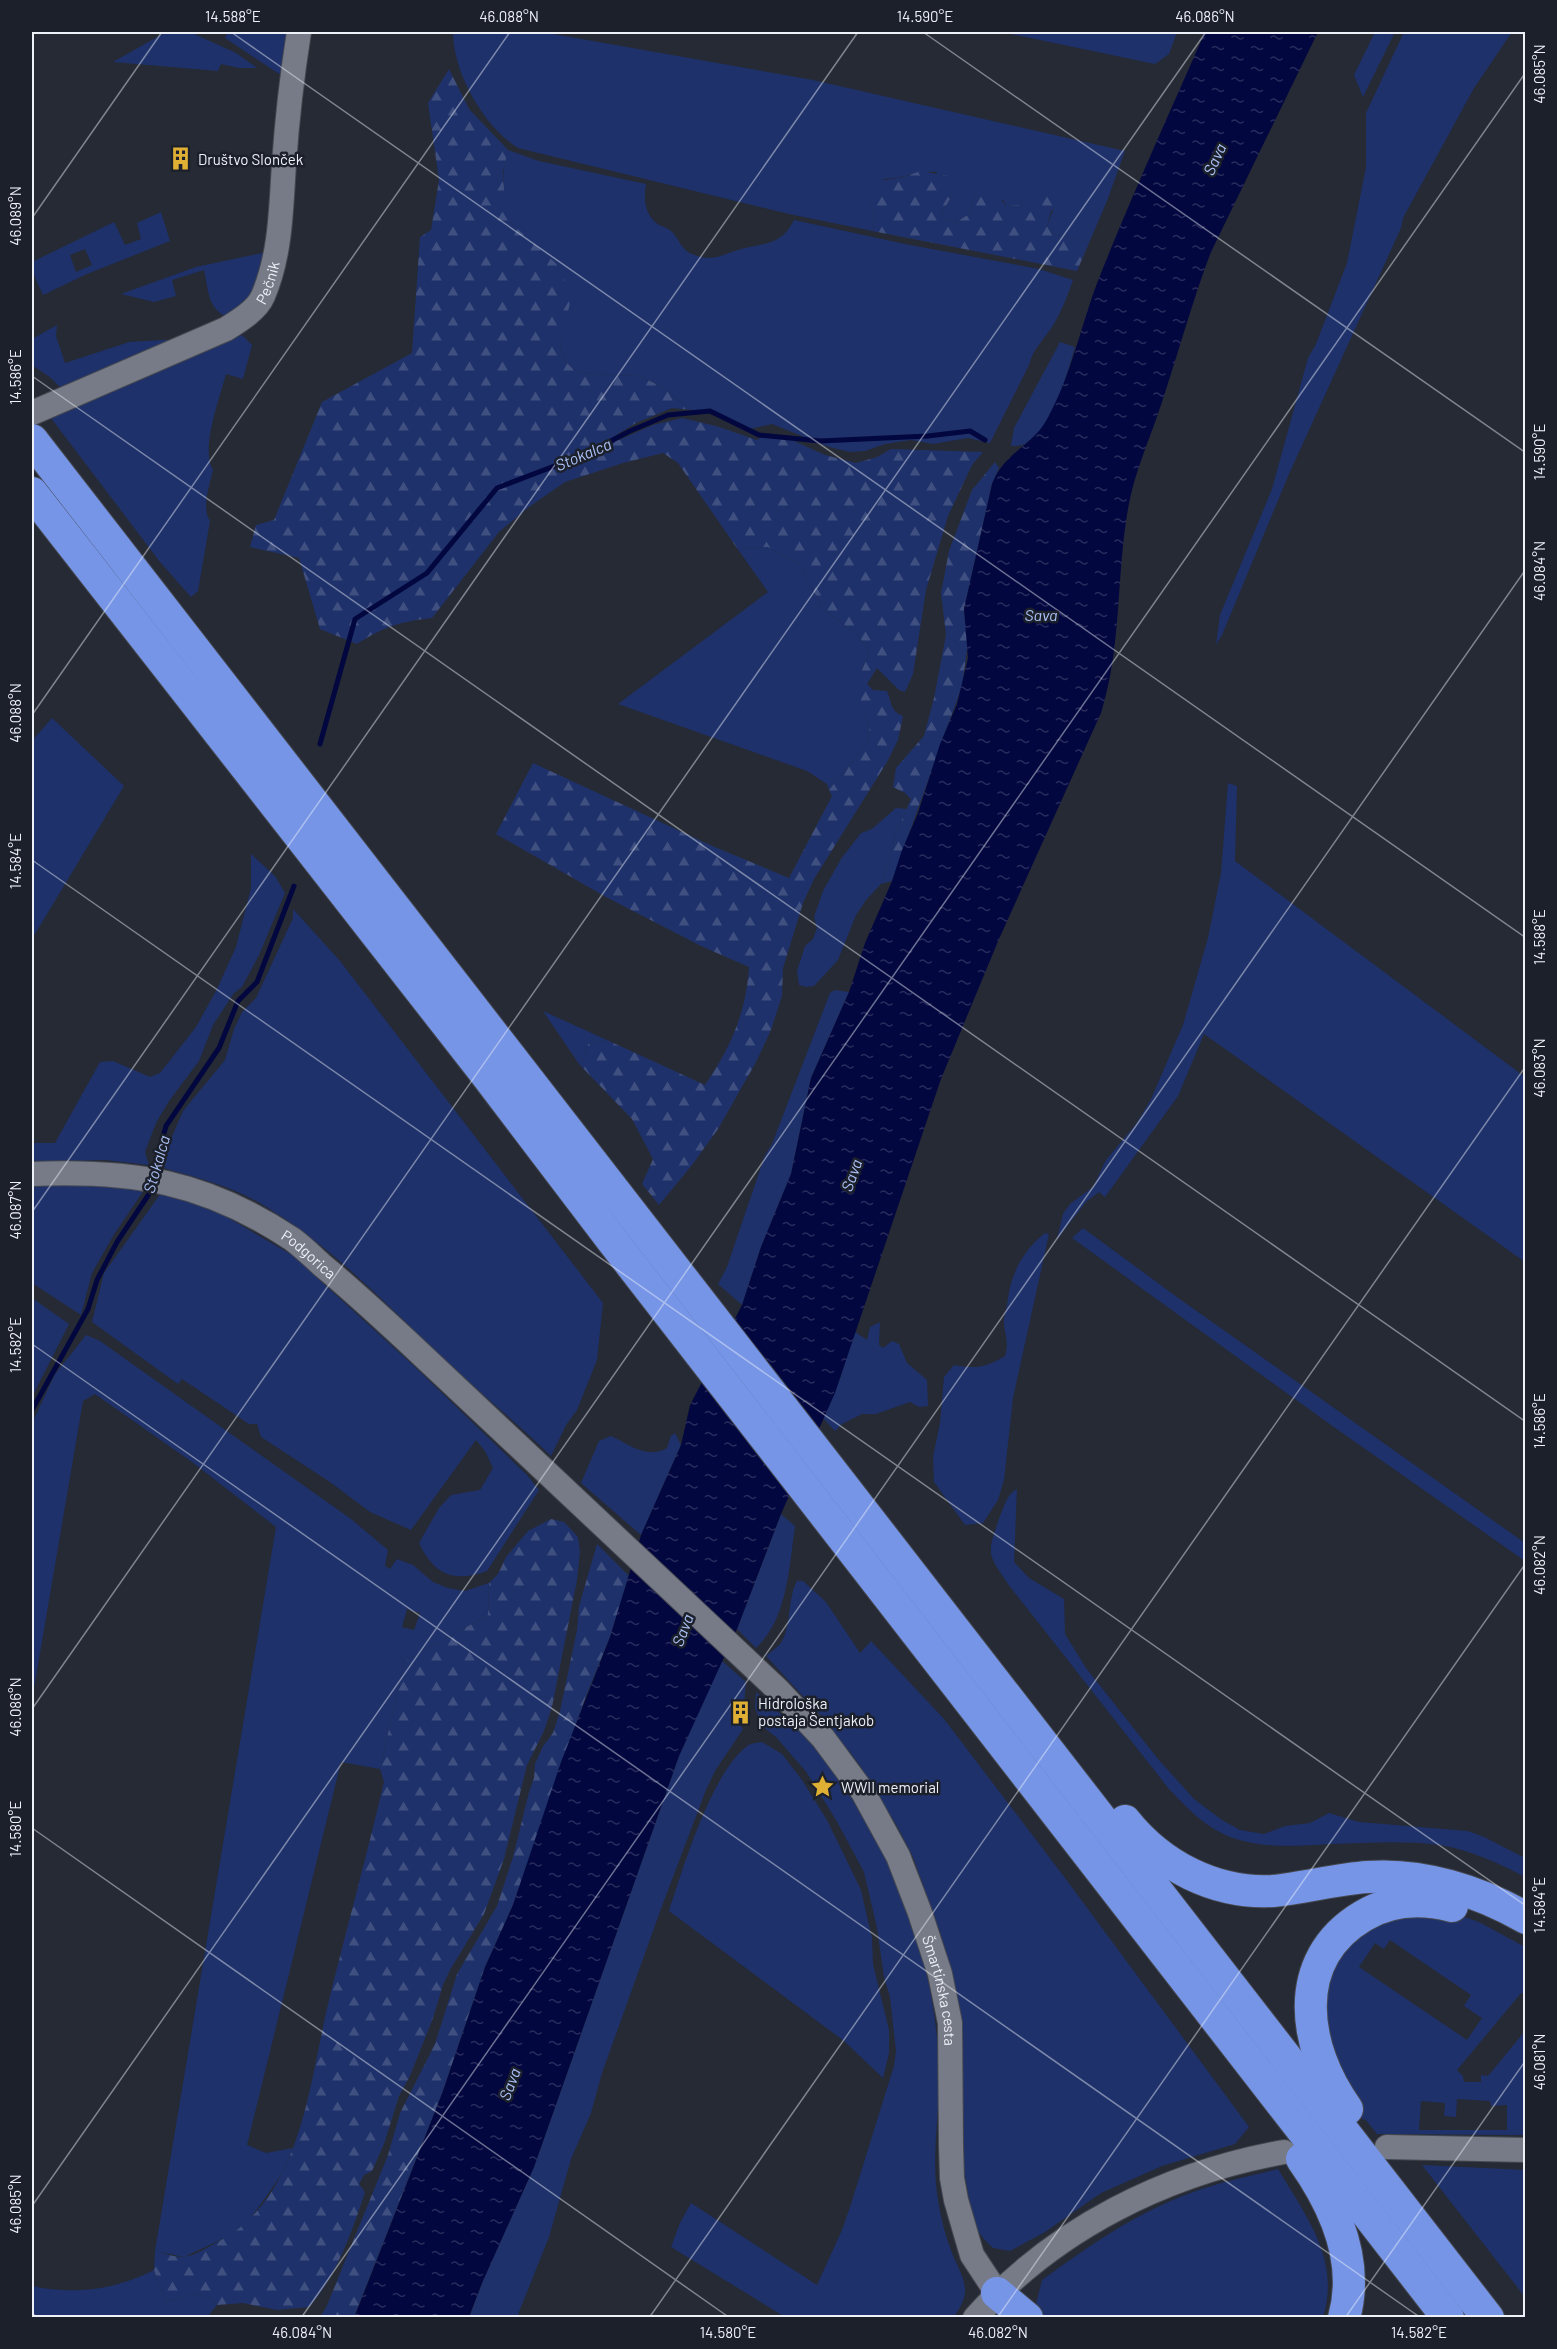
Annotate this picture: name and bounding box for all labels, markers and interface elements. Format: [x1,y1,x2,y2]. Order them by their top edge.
text: 14.588°E [205,7,261,25]
text: 46.088°N [479,7,539,25]
text: 14.590°E [897,7,953,25]
text: 46.086°N [1175,7,1235,25]
text: 46.085°N [1530,44,1548,104]
water label: Sava [1198,140,1230,178]
building icon: Društvo Slonček [167,146,193,172]
place label: Društvo Slonček [198,150,304,168]
text: 46.089°N [6,186,24,246]
street label: Pečnik [252,259,283,307]
text: 14.586°E [6,349,24,405]
text: 14.590°E [1530,424,1548,480]
water label: Stokalca [552,434,614,474]
text: 46.084°N [1530,541,1548,601]
water label: Sava [1024,605,1058,624]
text: 46.088°N [6,683,24,743]
text: 14.584°E [6,833,24,889]
text: 14.588°E [1530,909,1548,965]
text: 46.083°N [1530,1038,1548,1098]
water label: Stokalca [139,1133,173,1195]
water label: Sava [836,1156,866,1194]
text: 46.087°N [6,1181,24,1239]
street label: Podgorica [278,1226,340,1282]
text: 14.582°E [6,1317,24,1373]
text: 14.586°E [1530,1393,1548,1449]
text: 46.082°N [1530,1535,1548,1595]
water label: Sava [667,1611,697,1649]
text: 46.086°N [6,1677,24,1737]
place label: Hidrološka postaja Šentjakob [758,1694,874,1729]
building icon: Hidrološka postaja Šentjakob [727,1699,753,1725]
place icon: WWII memorial [810,1774,836,1800]
place label: WWII memorial [841,1778,939,1796]
text: 14.580°E [6,1801,24,1857]
text: 14.584°E [1530,1877,1548,1933]
street label: Šmartinska cesta [919,1933,959,2046]
text: 46.081°N [1530,2034,1548,2090]
water label: Sava [494,2065,524,2103]
text: 46.085°N [6,2174,24,2234]
text: 46.084°N [272,2323,332,2341]
text: 14.580°E [700,2323,756,2341]
text: 46.082°N [968,2323,1028,2341]
text: 14.582°E [1391,2323,1447,2341]

